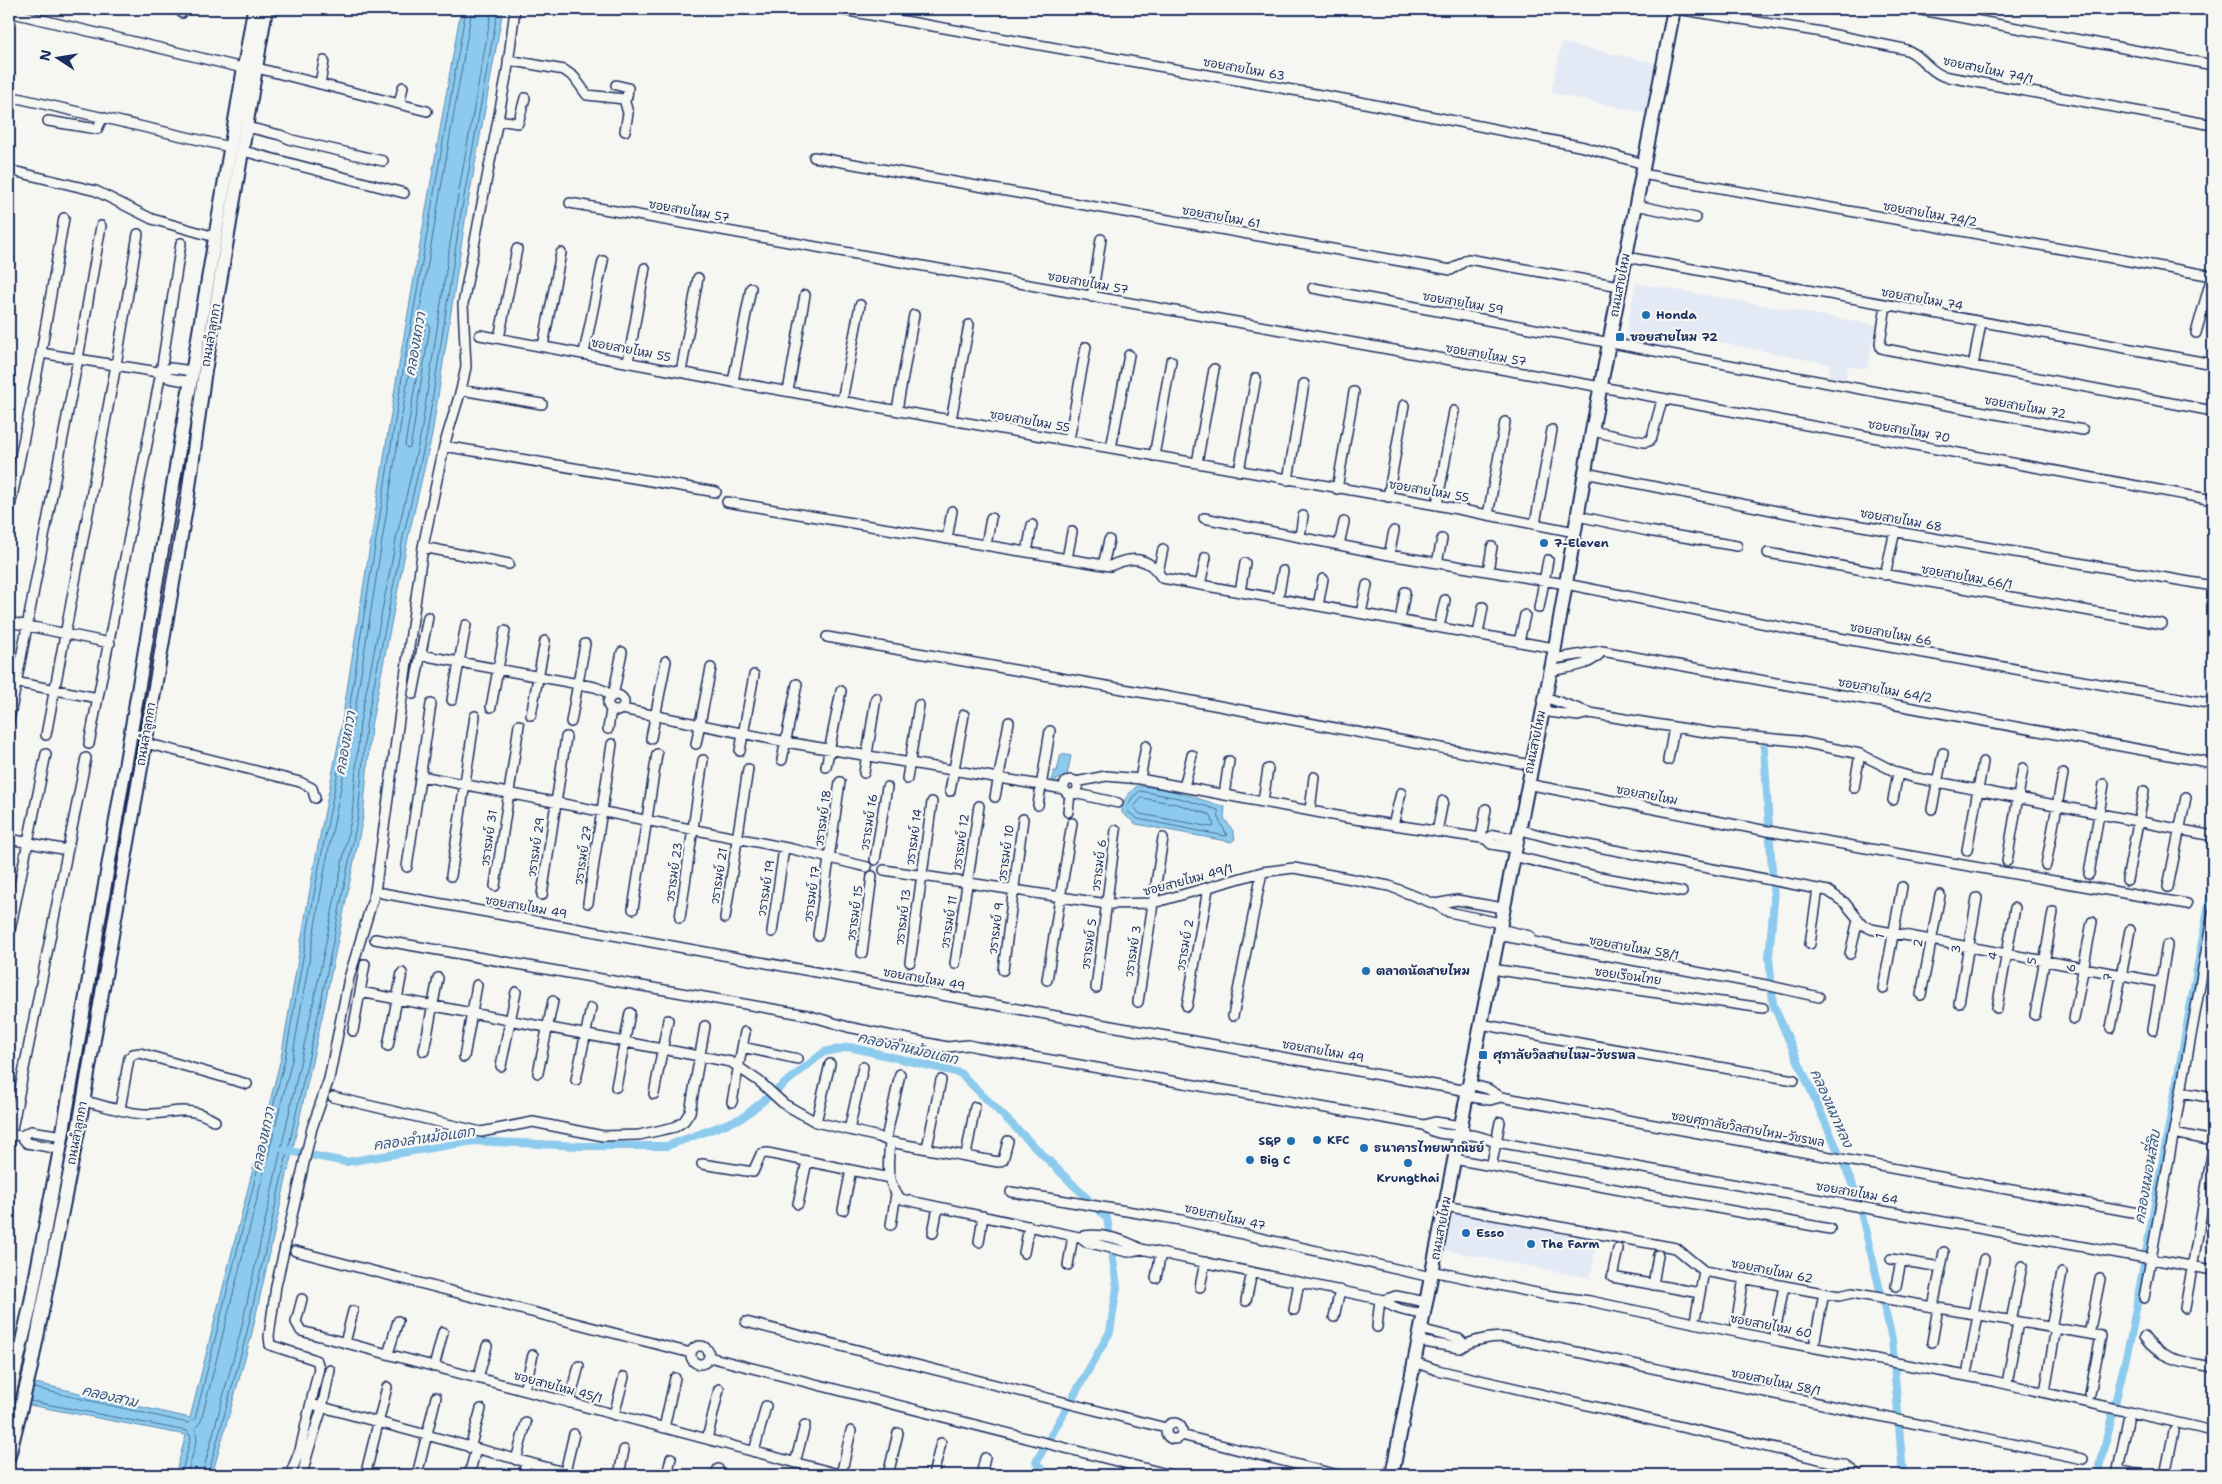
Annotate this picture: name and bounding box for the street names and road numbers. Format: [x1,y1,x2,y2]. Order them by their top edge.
street label: ซอยสายไหม 74/1 [1941,53,2035,87]
street label: ซอยสายไหม 63 [1202,54,1286,84]
street label: ซอยสายไหม 57 [647,196,731,226]
street label: ซอยสายไหม 74/2 [1882,198,1978,230]
street label: ซอยสายไหม 61 [1181,202,1261,232]
street label: ถนนสายไหม [1606,252,1634,318]
street label: ซอยสายไหม 57 [1046,268,1130,298]
street label: ซอยสายไหม 74 [1880,284,1964,314]
street label: ซอยสายไหม 59 [1421,288,1505,318]
street label: ถนนลำลูกกา [198,302,225,368]
street label: ซอยสายไหม 55 [590,334,672,366]
street label: ซอยสายไหม 57 [1444,340,1528,370]
street label: ซอยสายไหม 72 [1983,392,2067,422]
street label: ซอยสายไหม 55 [989,406,1071,436]
street label: ซอยสายไหม 70 [1867,416,1951,446]
street label: ซอยสายไหม 55 [1388,476,1470,506]
street label: ซอยสายไหม 68 [1859,505,1943,535]
street label: ซอยสายไหม 66/1 [1920,561,2014,593]
street label: ซอยสายไหม 66 [1849,619,1933,649]
street label: ซอยสายไหม 64/2 [1837,674,1933,706]
street label: ถนนลำลูกกา [133,701,160,767]
street label: ถนนสายไหม [1520,709,1550,775]
street label: ซอยสายไหม [1615,781,1679,809]
street label: วรารมย์ 18 [811,789,835,847]
street label: วรารมย์ 16 [857,793,881,851]
street label: วรารมย์ 14 [902,808,926,866]
street label: วรารมย์ 31 [477,809,501,867]
street label: วรารมย์ 12 [949,813,973,871]
street label: วรารมย์ 29 [524,816,548,878]
street label: วรารมย์ 27 [570,824,596,886]
street label: วรารมย์ 10 [994,824,1018,882]
street label: วรารมย์ 6 [1088,838,1110,892]
street label: วรารมย์ 23 [662,841,686,903]
street label: วรารมย์ 21 [707,847,731,905]
street label: วรารมย์ 19 [754,859,778,917]
street label: ซอยสายไหม 49/1 [1141,860,1235,900]
street label: วรารมย์ 17 [800,865,824,923]
street label: วรารมย์ 15 [843,884,867,942]
street label: วรารมย์ 13 [892,888,914,946]
street label: ซอยสายไหม 49 [484,892,568,922]
street label: วรารมย์ 11 [937,894,961,950]
street label: วรารมย์ 9 [985,901,1007,955]
street label: วรารมย์ 5 [1078,918,1100,970]
street label: วรารมย์ 2 [1173,918,1197,972]
street label: วรารมย์ 3 [1121,924,1145,978]
street label: ซอยสายไหม 58/1 [1588,932,1680,964]
street label: 1 [1872,932,1888,940]
street label: 2 [1909,937,1927,949]
street label: 3 [1947,943,1965,955]
street label: 4 [1984,950,2002,962]
street label: 5 [2023,956,2041,966]
street label: 6 [2062,962,2080,974]
street label: ซอยเรือนไทย [1593,963,1663,989]
street label: ซอยสายไหม 49 [882,964,966,994]
street label: 7 [2099,971,2117,983]
street label: ซอยสายไหม 49 [1281,1036,1365,1066]
street label: ถนนลำลูกกา [63,1100,92,1166]
street label: ซอยศุภาลัยวิลสายไหม-วัชรพล [1670,1108,1826,1151]
street label: ซอยสายไหม 64 [1815,1178,1899,1208]
street label: ถนนสายไหม [1427,1195,1455,1261]
street label: ซอยสายไหม 47 [1183,1200,1267,1234]
street label: ซอยสายไหม 62 [1730,1255,1814,1287]
street label: ซอยสายไหม 60 [1729,1310,1813,1342]
street label: ซอยสายไหม 58/1 [1730,1365,1822,1399]
street label: ซอยสายไหม 45/1 [512,1367,604,1407]

